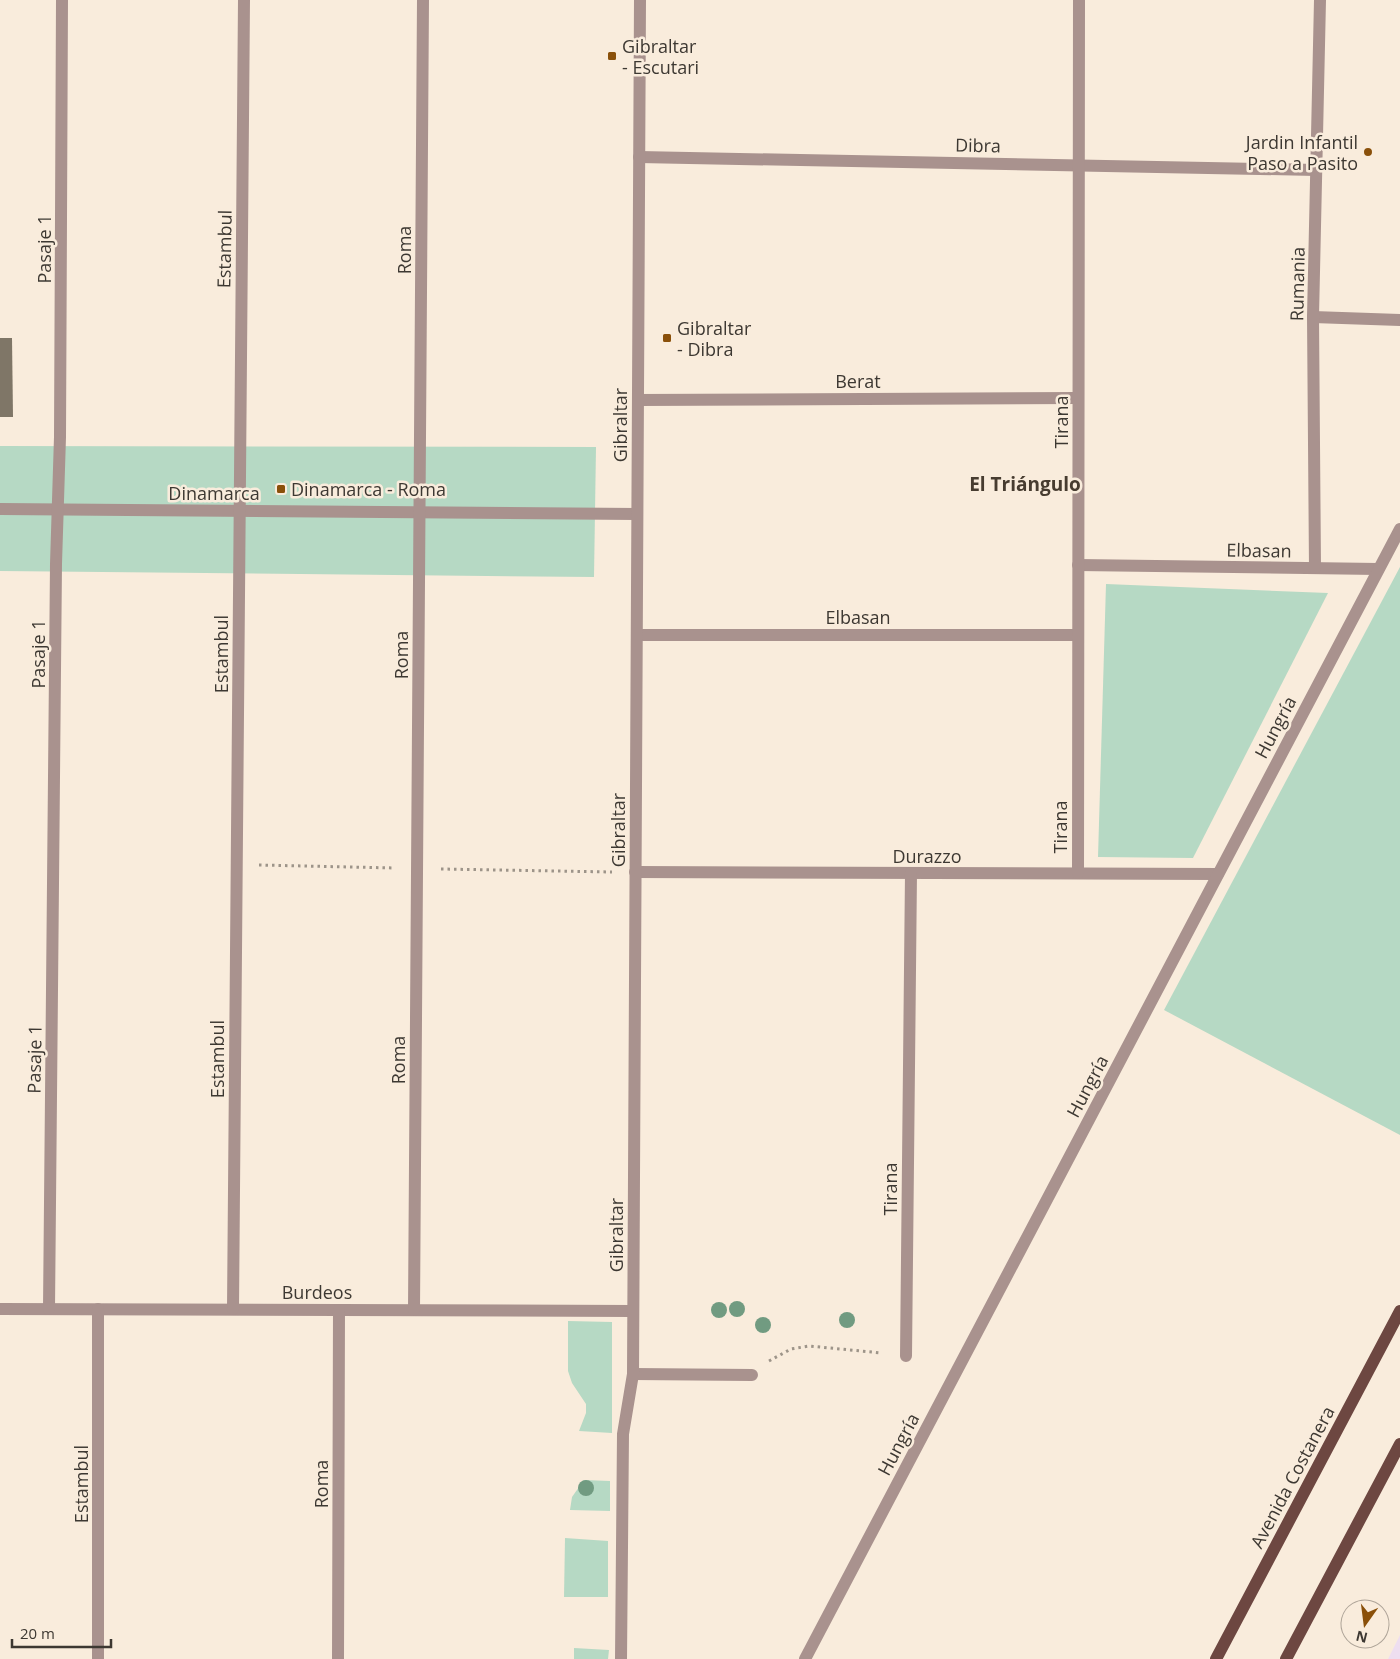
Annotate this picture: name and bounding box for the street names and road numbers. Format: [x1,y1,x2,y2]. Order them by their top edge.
street label: Dibra [955,133,1001,157]
street label: Estambul [211,210,237,288]
street label: Pasaje 1 [32,214,56,284]
street label: Roma [392,226,416,274]
street label: Rumania [1284,247,1310,321]
street label: Berat [835,369,881,393]
street label: Gibraltar [608,387,632,462]
street label: Tirana [1049,396,1073,448]
street label: Dinamarca [168,481,260,505]
street label: Elbasan [1226,537,1292,563]
street label: Elbasan [825,605,891,629]
street label: Estambul [209,615,233,693]
street label: Pasaje 1 [26,619,50,689]
street label: Roma [389,631,413,679]
street label: Hungría [1249,692,1301,762]
street label: Gibraltar [606,792,630,867]
street label: Tirana [1048,801,1072,853]
street label: Durazzo [892,844,962,868]
street label: Estambul [205,1020,229,1098]
street label: Pasaje 1 [21,1024,47,1094]
street label: Roma [386,1036,410,1084]
street label: Hungría [1061,1051,1113,1121]
street label: Tirana [878,1163,902,1215]
street label: Gibraltar [604,1197,628,1272]
street label: Burdeos [282,1280,352,1304]
street label: Avenida Costanera [1244,1402,1340,1552]
street label: Hungría [872,1409,924,1479]
street label: Estambul [69,1445,93,1523]
street label: Roma [309,1460,333,1508]

